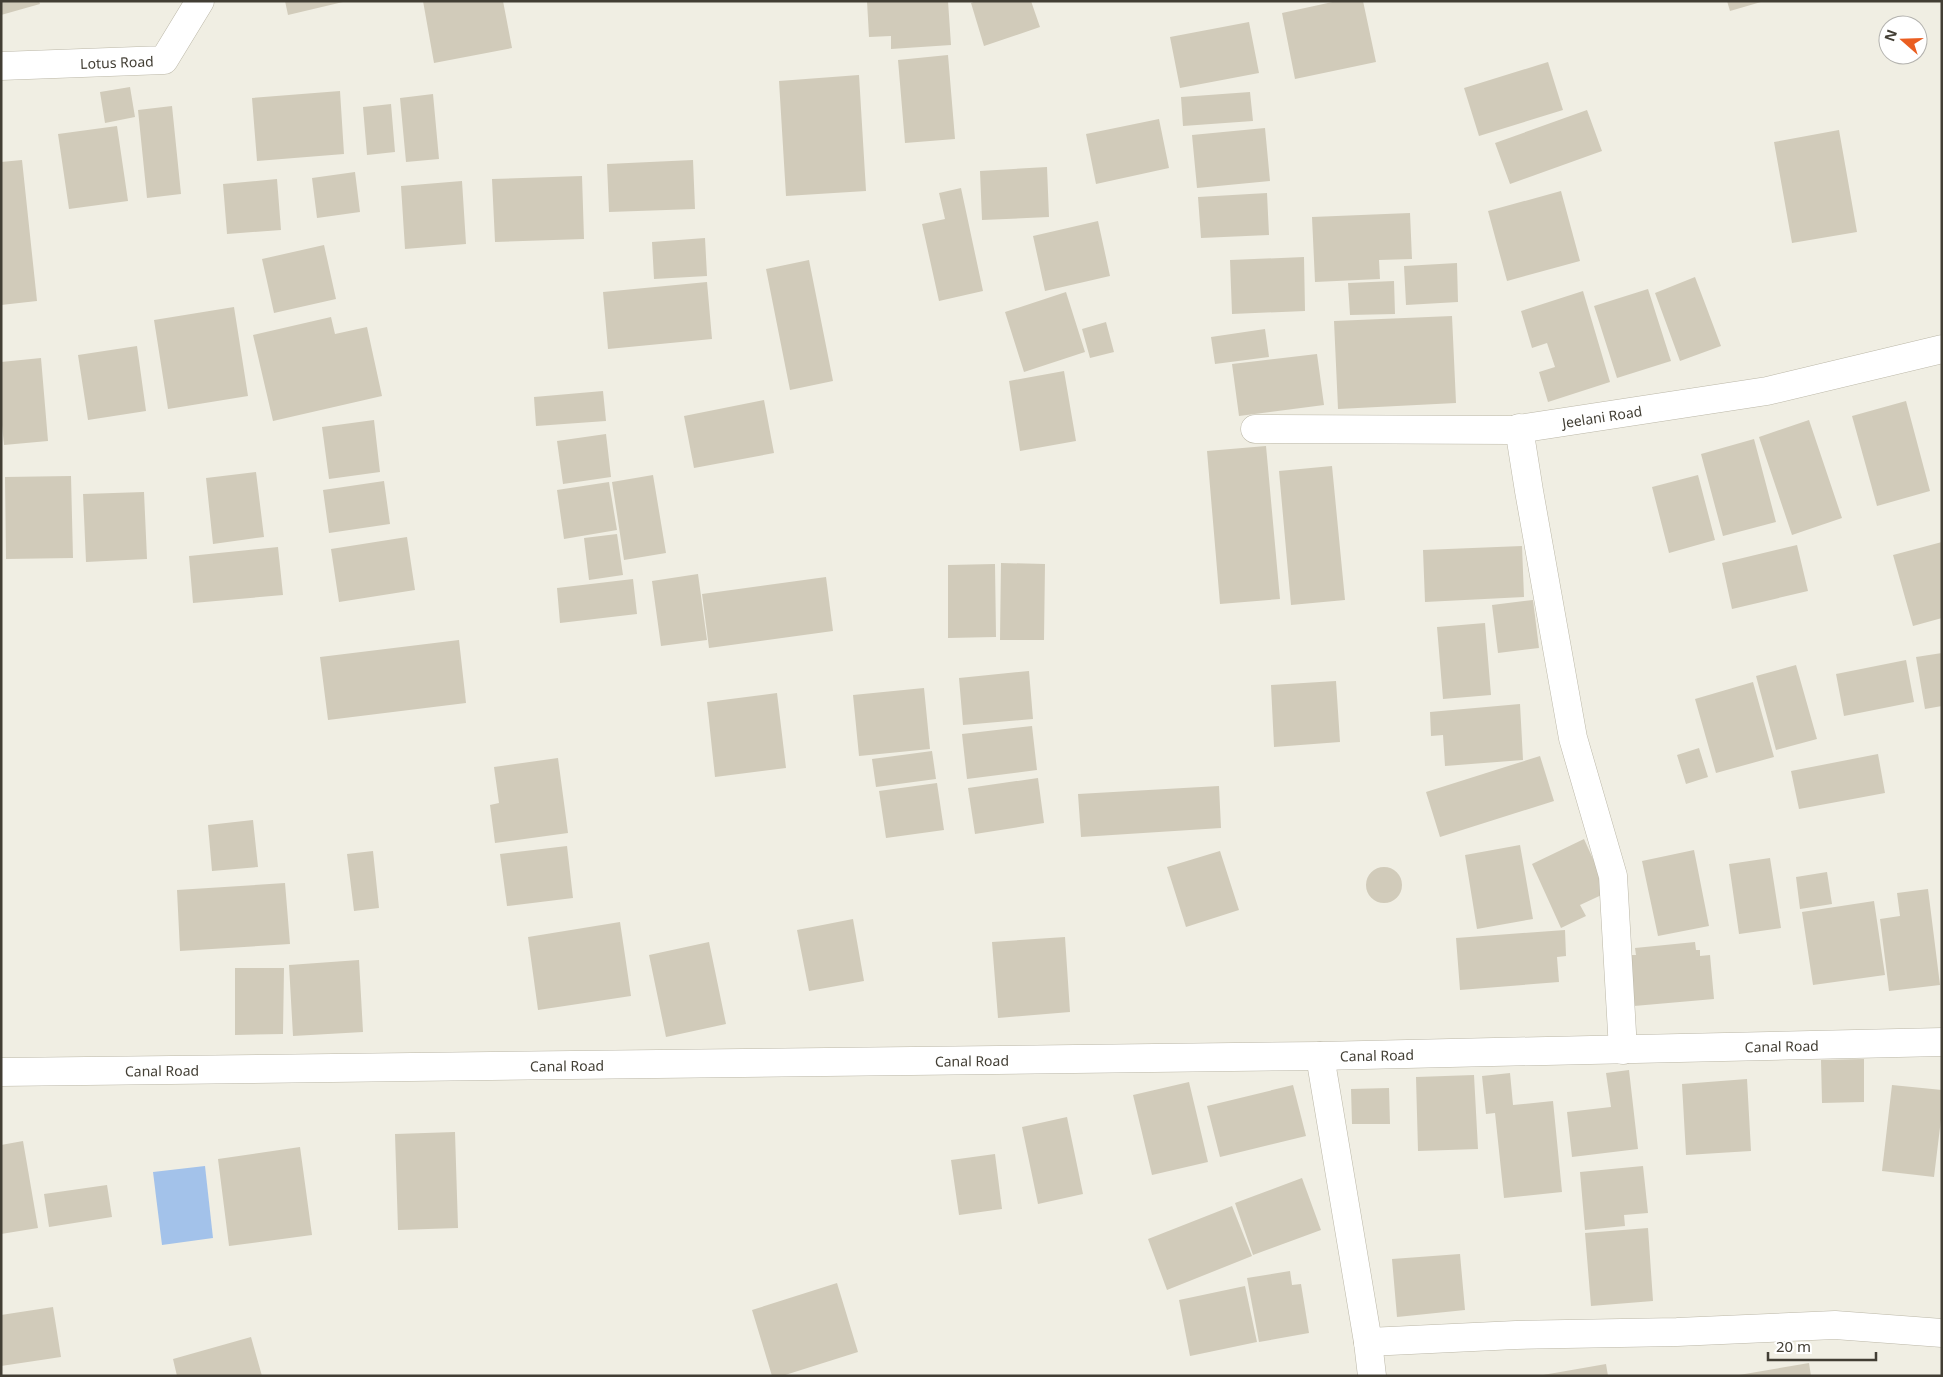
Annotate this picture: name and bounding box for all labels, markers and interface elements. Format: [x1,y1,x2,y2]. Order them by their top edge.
north arrow [1878,15,1928,65]
text: N [1879,27,1901,44]
street label: Lotus Road [80,51,154,73]
street label: Jeelani Road [1559,401,1643,432]
street label: Canal Road [1744,1035,1819,1056]
street label: Canal Road [1340,1044,1414,1065]
street label: Canal Road [935,1050,1009,1070]
street label: Canal Road [530,1055,604,1075]
street label: Canal Road [125,1060,199,1080]
scale bar [1768,1330,1876,1362]
text: 20 m [1776,1336,1811,1356]

